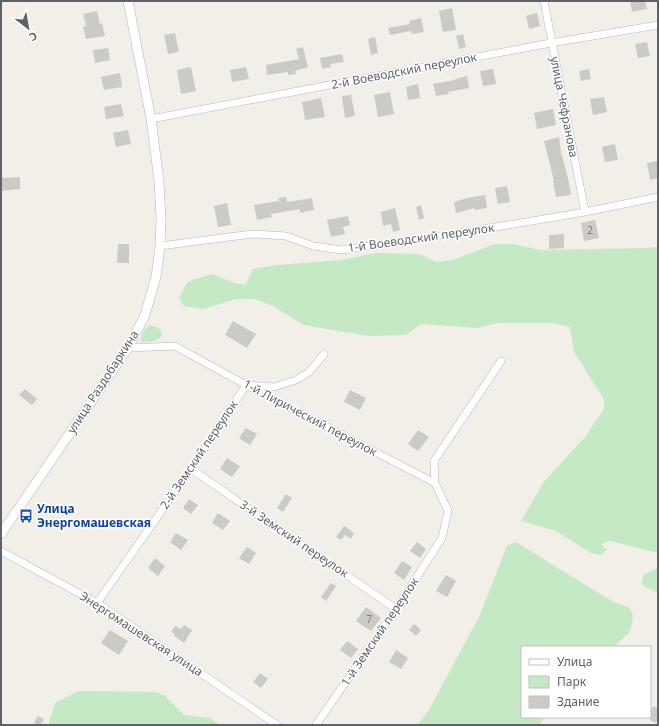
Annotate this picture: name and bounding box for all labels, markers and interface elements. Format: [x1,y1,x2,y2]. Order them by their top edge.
north arrow [8,8,48,48]
text: С [26,29,40,45]
street label: 2-й Воеводский переулок [330,48,479,93]
street label: улица Чефранова [546,55,583,159]
street label: 1-й Воеводский переулок [347,219,496,256]
house number: 2 [587,223,593,237]
street label: улица Раздобаркина [63,327,142,437]
street label: 1-й Лирический переулок [240,375,381,460]
street label: 2-й Земский переулок [156,396,242,512]
street label: 3-й Земский переулок [237,496,353,582]
place label: Улица Энергомашевская [37,500,151,531]
bus stop icon: Улица Энергомашевская [18,508,34,524]
street label: 1-й Земский переулок [337,573,423,689]
street label: Энергомашевская улица [76,587,206,680]
house number: 7 [366,612,372,626]
legend [521,646,651,718]
text: Улица [557,653,592,670]
text: Парк [557,673,587,690]
text: Здание [557,693,600,710]

